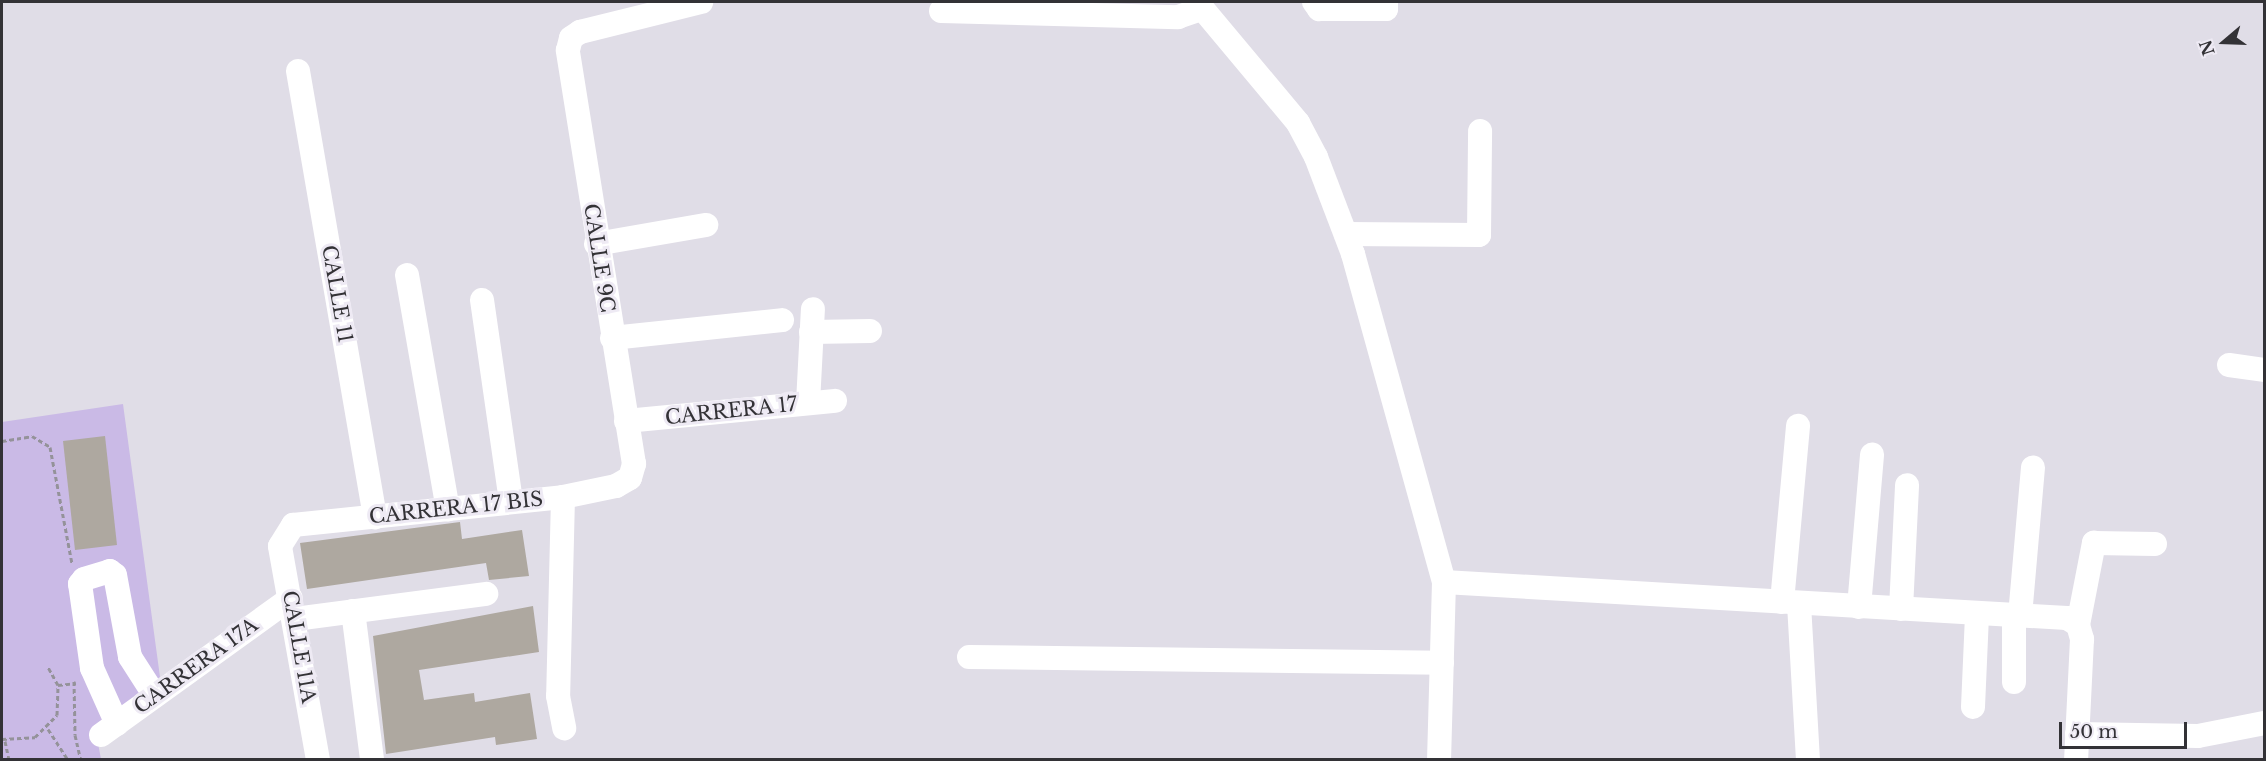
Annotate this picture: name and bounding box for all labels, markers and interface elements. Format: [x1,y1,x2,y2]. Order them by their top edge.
north arrow [2194,12,2254,72]
text: N [2195,37,2219,58]
street label: CALLE 9C [579,202,619,314]
street label: CALLE 11 [317,243,357,345]
street label: CARRERA 17 [663,392,799,430]
street label: CARRERA 17 BIS [367,487,545,529]
street label: CALLE 11A [277,589,321,705]
street label: CARRERA 17A [129,613,263,719]
scale bar [2062,710,2190,748]
text: 50 m [2070,721,2118,743]

